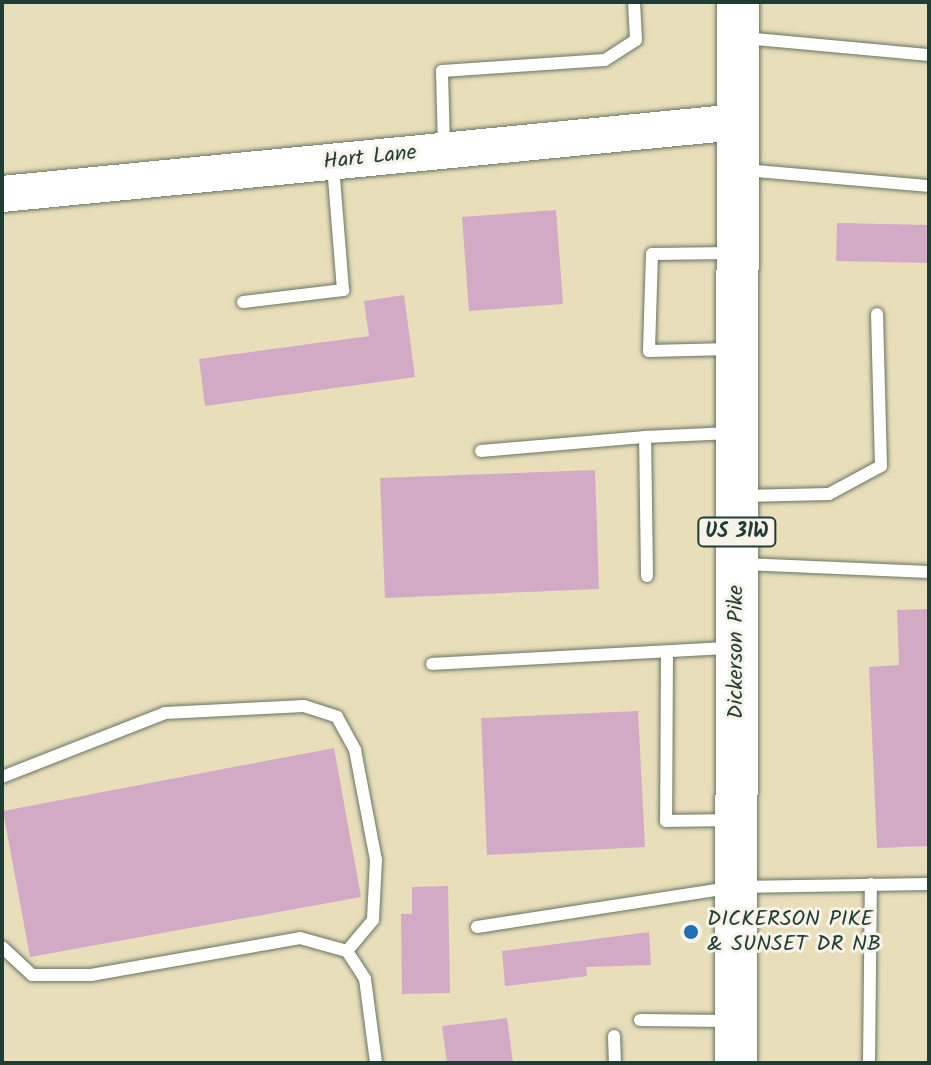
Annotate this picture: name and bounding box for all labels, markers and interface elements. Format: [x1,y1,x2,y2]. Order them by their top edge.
street label: Hart Lane [322,140,418,176]
road number: US 31W [697,516,777,548]
street label: Dickerson Pike [724,585,750,719]
place label: DICKERSON PIKE & SUNSET DR NB [707,906,881,958]
marker: DICKERSON PIKE & SUNSET DR NB [682,923,700,941]

